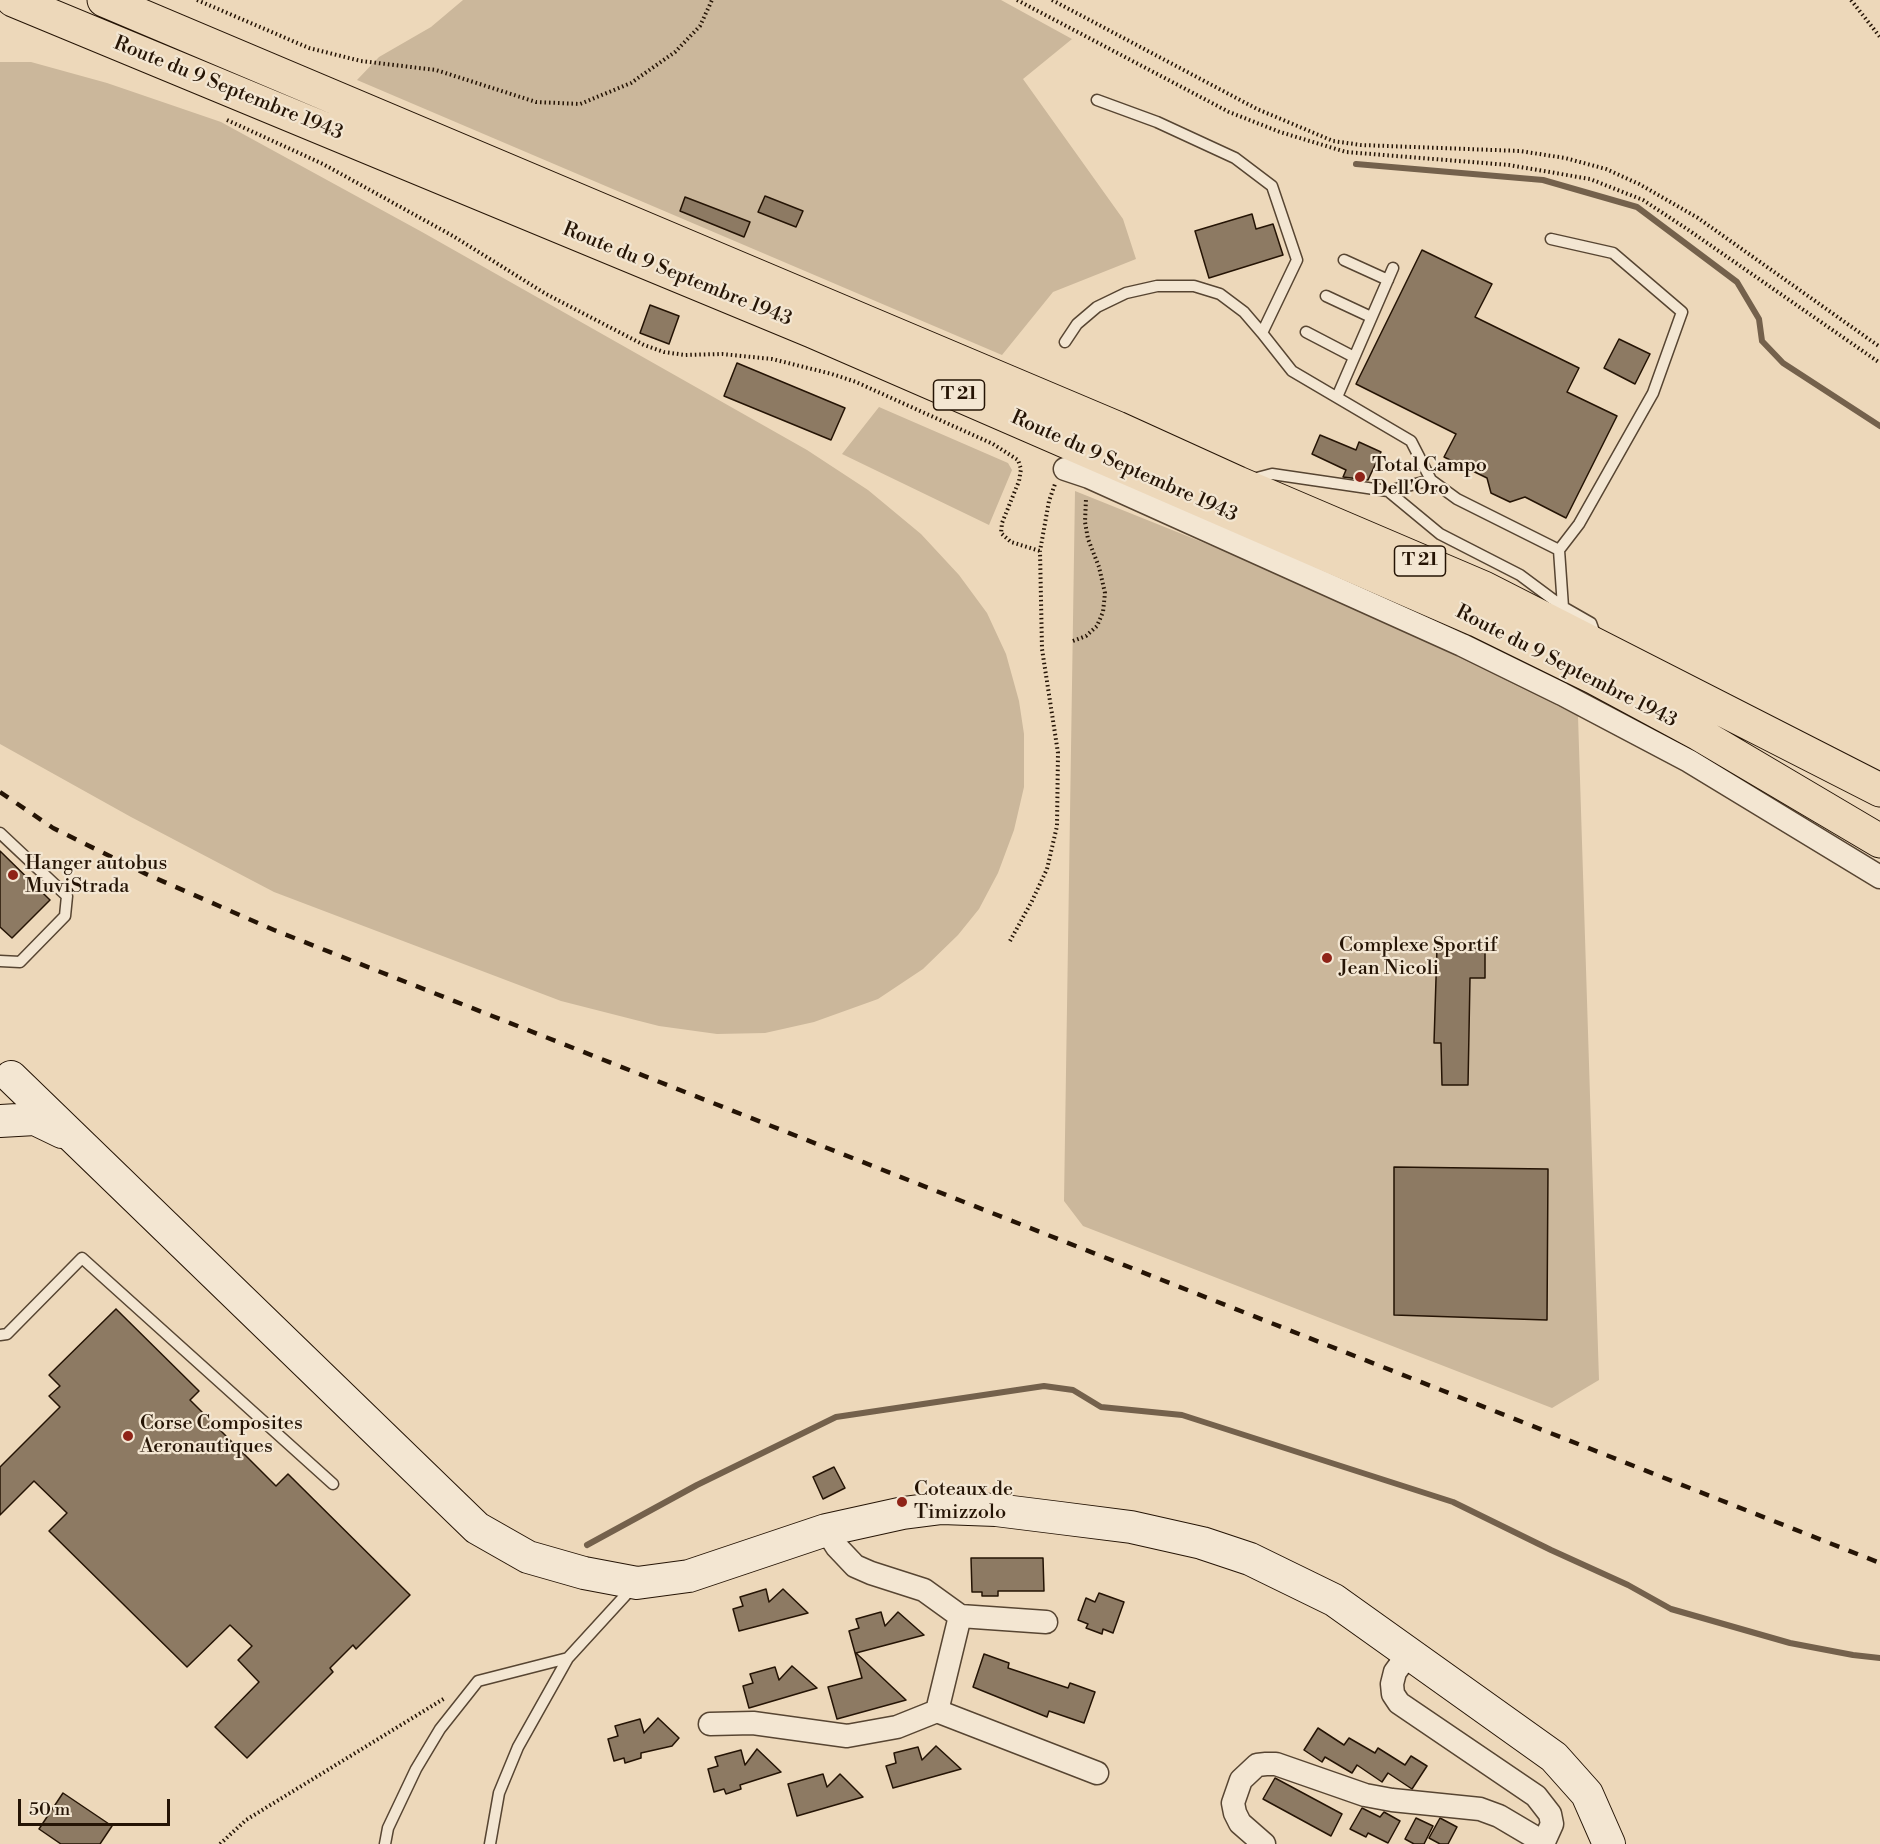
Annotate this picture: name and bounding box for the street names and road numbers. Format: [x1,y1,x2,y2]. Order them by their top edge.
street label: Route du 9 Septembre 1943 [110,32,346,146]
street label: Route du 9 Septembre 1943 [559,218,795,332]
road number: T 21 [934,380,984,410]
street label: Route du 9 Septembre 1943 [1007,406,1241,528]
road number: T 21 [1394,546,1446,576]
street label: Route du 9 Septembre 1943 [1451,601,1681,733]

